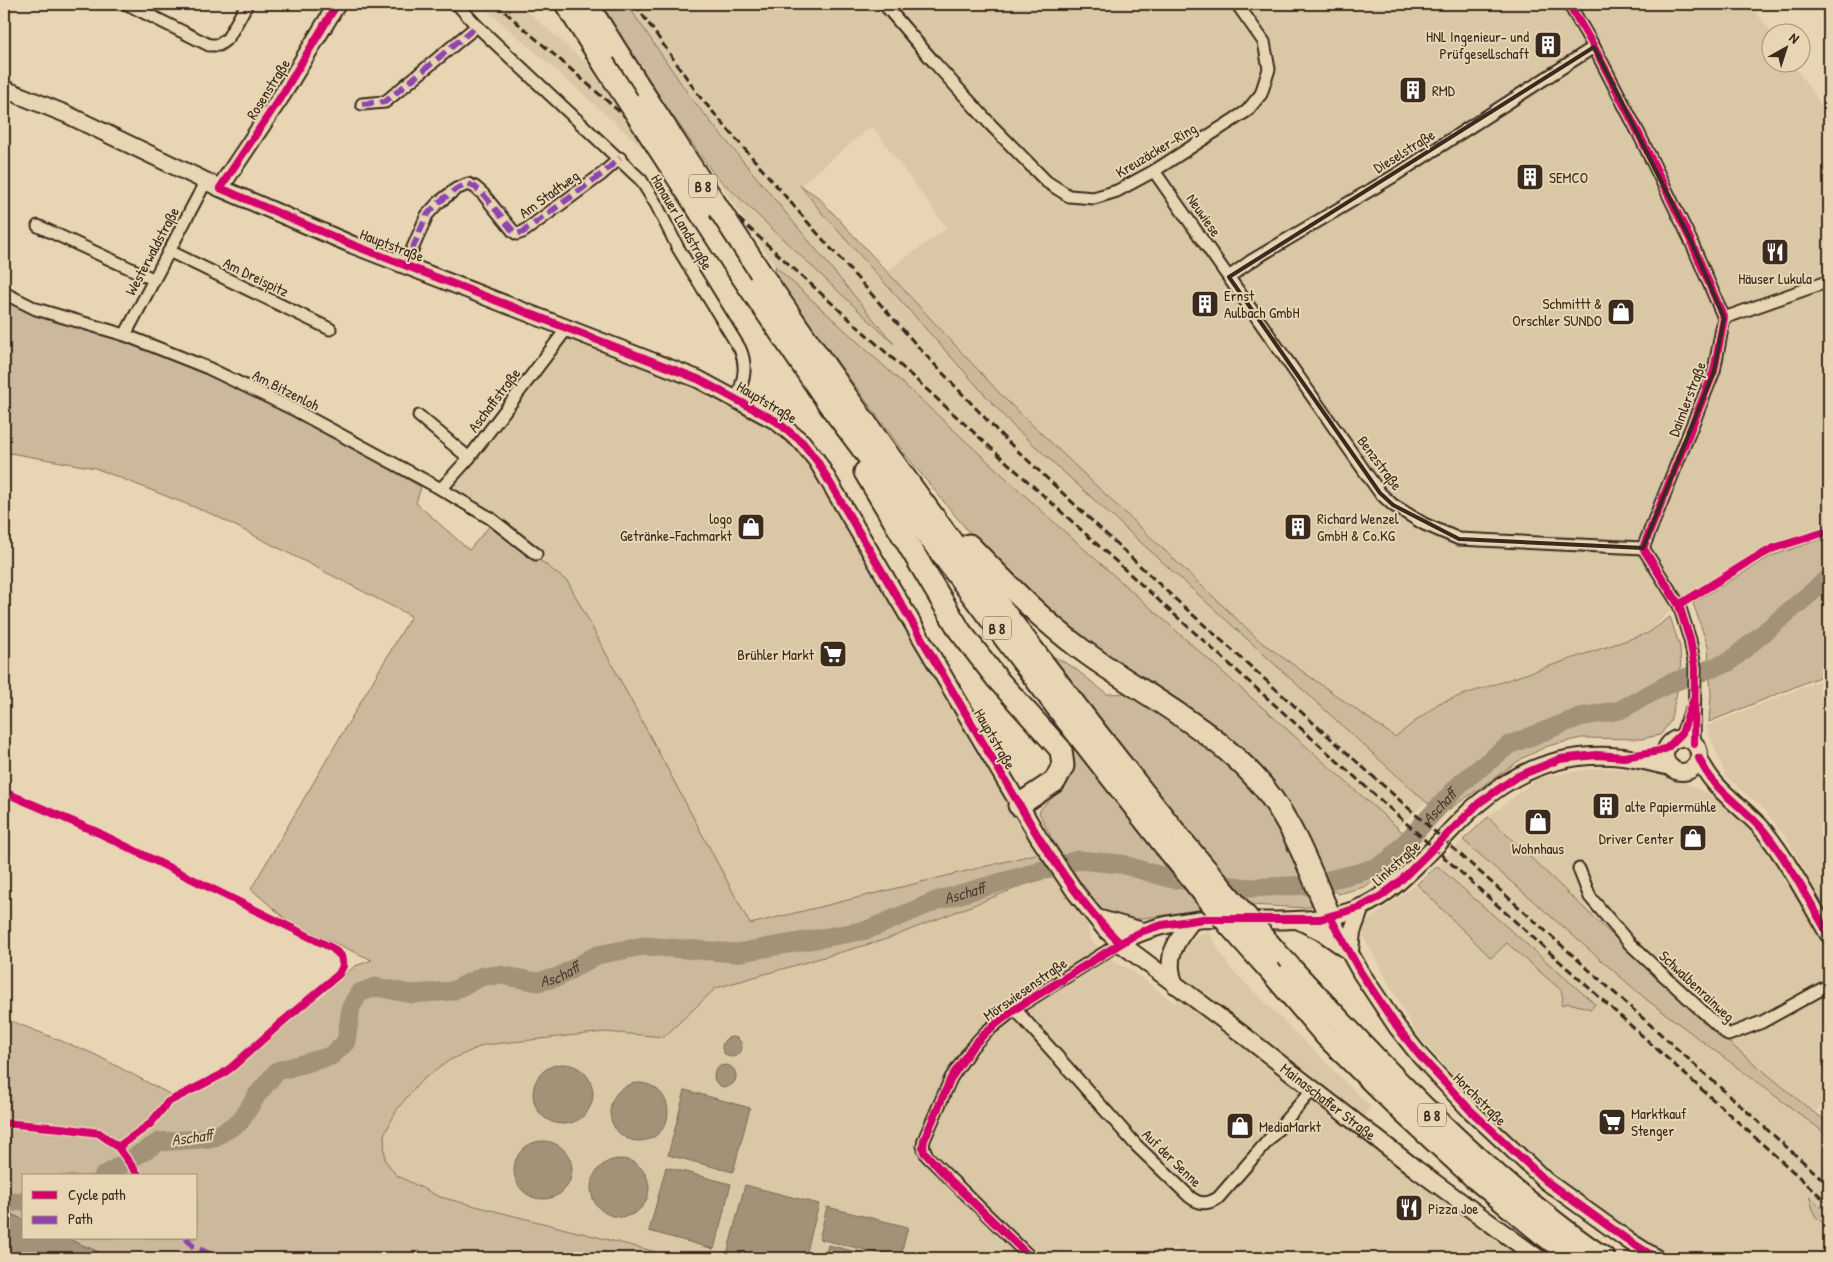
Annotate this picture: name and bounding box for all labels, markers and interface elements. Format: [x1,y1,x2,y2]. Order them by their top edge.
north arrow [1760,22,1810,72]
place label: HNL Ingenieur- und Prüfgesellschaft [1426,26,1530,64]
text: N [1786,28,1804,48]
building icon: HNL Ingenieur- und Prüfgesellschaft [1533,30,1563,60]
street label: Rosenstraße [241,55,295,123]
building icon: RMD [1398,75,1428,105]
place label: RMD [1432,80,1456,101]
street label: Kreuzäcker-Ring [1111,117,1201,183]
street label: Dieselstraße [1369,124,1439,178]
building icon: SEMCO [1515,162,1545,192]
street label: Am Stadtweg [515,165,584,223]
place label: SEMCO [1549,167,1588,188]
street label: Hanauer Landstraße [646,170,718,274]
road number: B 8 [689,175,717,198]
street label: Neuwiese [1182,189,1226,241]
street label: Westerwaldstraße [120,203,184,299]
street label: Hauptstraße [357,223,427,267]
restaurant icon: Häuser Lukula [1760,237,1790,267]
street label: Am Dreispitz [220,252,293,302]
place label: Häuser Lukula [1738,268,1812,289]
place label: Ernst Aulbach GmbH [1224,285,1300,323]
building icon: Ernst Aulbach GmbH [1190,289,1220,319]
place label: Schmittt & Orschler SUNDO [1512,293,1602,331]
shop icon: Schmittt & Orschler SUNDO [1606,297,1636,327]
street label: Daimlerstraße [1663,358,1711,440]
street label: Am Bitzenloh [249,364,323,416]
street label: Aschaffstraße [463,364,525,436]
street label: Hauptstraße [733,376,801,428]
street label: Benzstraße [1353,431,1407,495]
place label: logo Getränke-Fachmarkt [620,508,733,546]
place label: Richard Wenzel GmbH & Co.KG [1317,508,1399,546]
shop icon: logo Getränke-Fachmarkt [736,512,766,542]
building icon: Richard Wenzel GmbH & Co.KG [1283,512,1313,542]
road number: B 8 [983,616,1011,640]
supermarket icon: Brühler Markt [818,639,848,669]
place label: Brühler Markt [737,644,815,665]
street label: Hauptstraße [969,705,1021,773]
water label: Aschaff [1417,781,1464,829]
building icon: alte Papiermühle [1591,791,1621,821]
place label: alte Papiermühle [1625,796,1717,817]
shop icon: Wohnhaus [1523,807,1553,837]
shop icon: Driver Center [1678,823,1708,853]
place label: Driver Center [1599,828,1674,849]
street label: Linkstraße [1367,836,1425,890]
place label: Wohnhaus [1512,838,1564,859]
water label: Aschaff [941,875,991,909]
street label: Schwalbenrainweg [1655,946,1740,1027]
street label: Mörswiesenstraße [979,952,1071,1026]
water label: Aschaff [537,954,587,992]
street label: Mainaschaffer Straße [1276,1057,1381,1145]
street label: Horchstraße [1449,1068,1511,1130]
place label: Marktkauf Stenger [1631,1103,1687,1141]
road number: B 8 [1418,1104,1446,1126]
supermarket icon: Marktkauf Stenger [1597,1107,1627,1137]
shop icon: MediaMarkt [1225,1111,1255,1141]
place label: MediaMarkt [1259,1116,1322,1137]
water label: Aschaff [170,1123,218,1151]
street label: Auf der Senne [1138,1124,1206,1192]
legend [22,1174,198,1240]
text: Cycle path [68,1184,126,1205]
restaurant icon: Pizza Joe [1394,1193,1424,1223]
place label: Pizza Joe [1428,1198,1478,1219]
text: Path [68,1208,93,1229]

